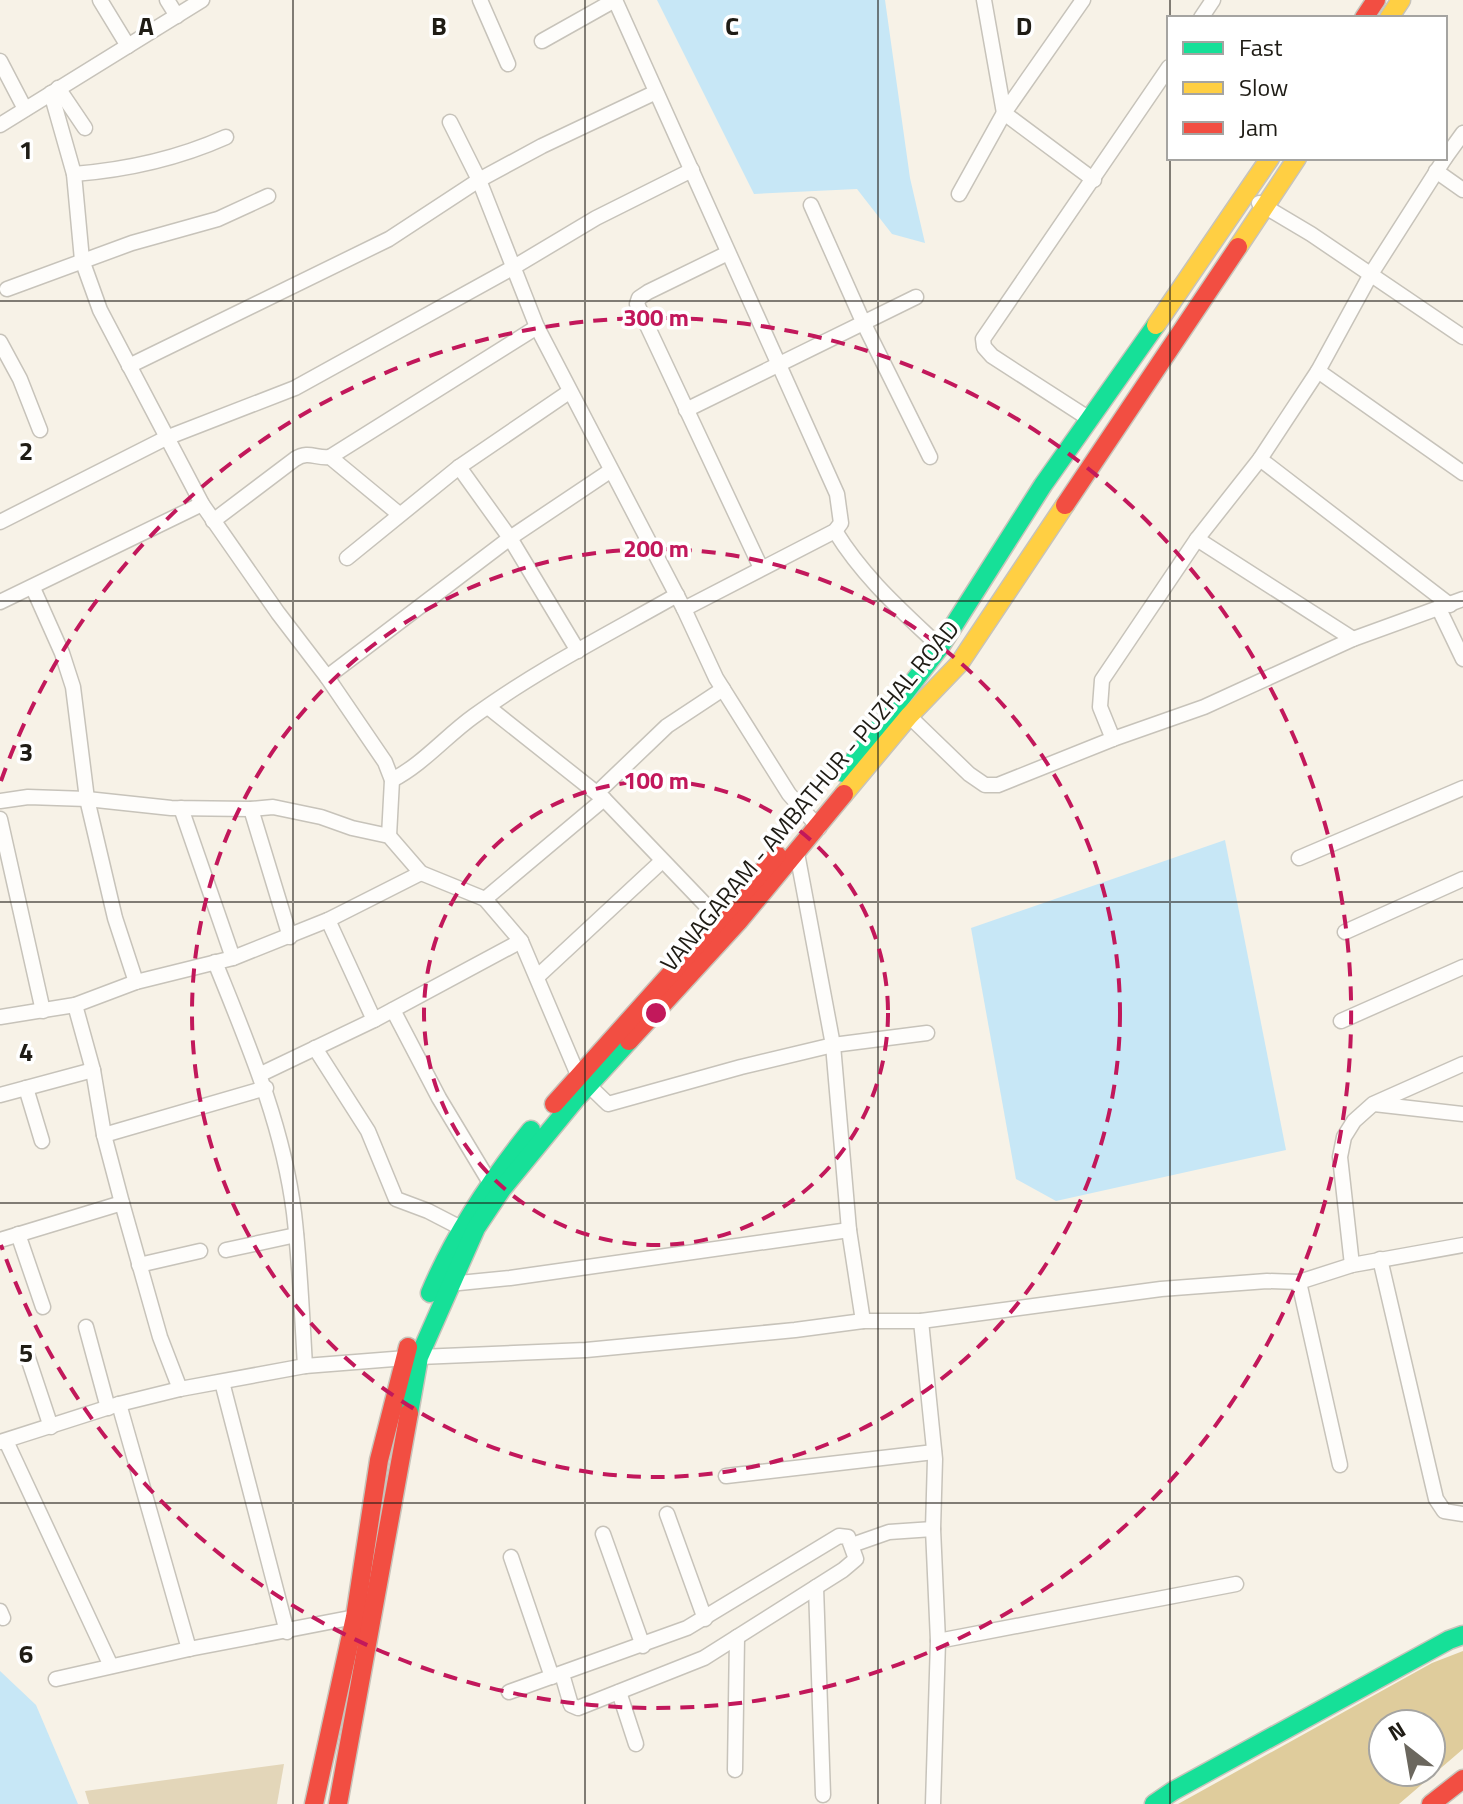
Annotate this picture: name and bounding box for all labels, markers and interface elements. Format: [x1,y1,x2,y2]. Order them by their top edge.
text: A [138,6,154,45]
text: B [431,6,447,45]
text: C [725,6,739,45]
text: D [1016,6,1032,45]
legend [1167,16,1447,160]
text: Fast [1239,29,1283,65]
text: Slow [1239,69,1288,105]
text: Jam [1239,109,1278,145]
text: 1 [19,130,33,169]
text: 300 m [623,299,689,335]
text: 2 [19,431,33,470]
text: 200 m [623,530,689,566]
street label: VANAGARAM - AMBATHUR - PUZHAL ROAD [651,612,967,979]
text: 3 [19,732,33,771]
text: 100 m [623,762,689,798]
centre of rings [642,999,670,1027]
text: 4 [19,1032,33,1071]
text: 5 [19,1333,33,1372]
text: 6 [19,1634,33,1673]
north arrow [1367,1708,1447,1788]
text: N [1381,1712,1412,1749]

